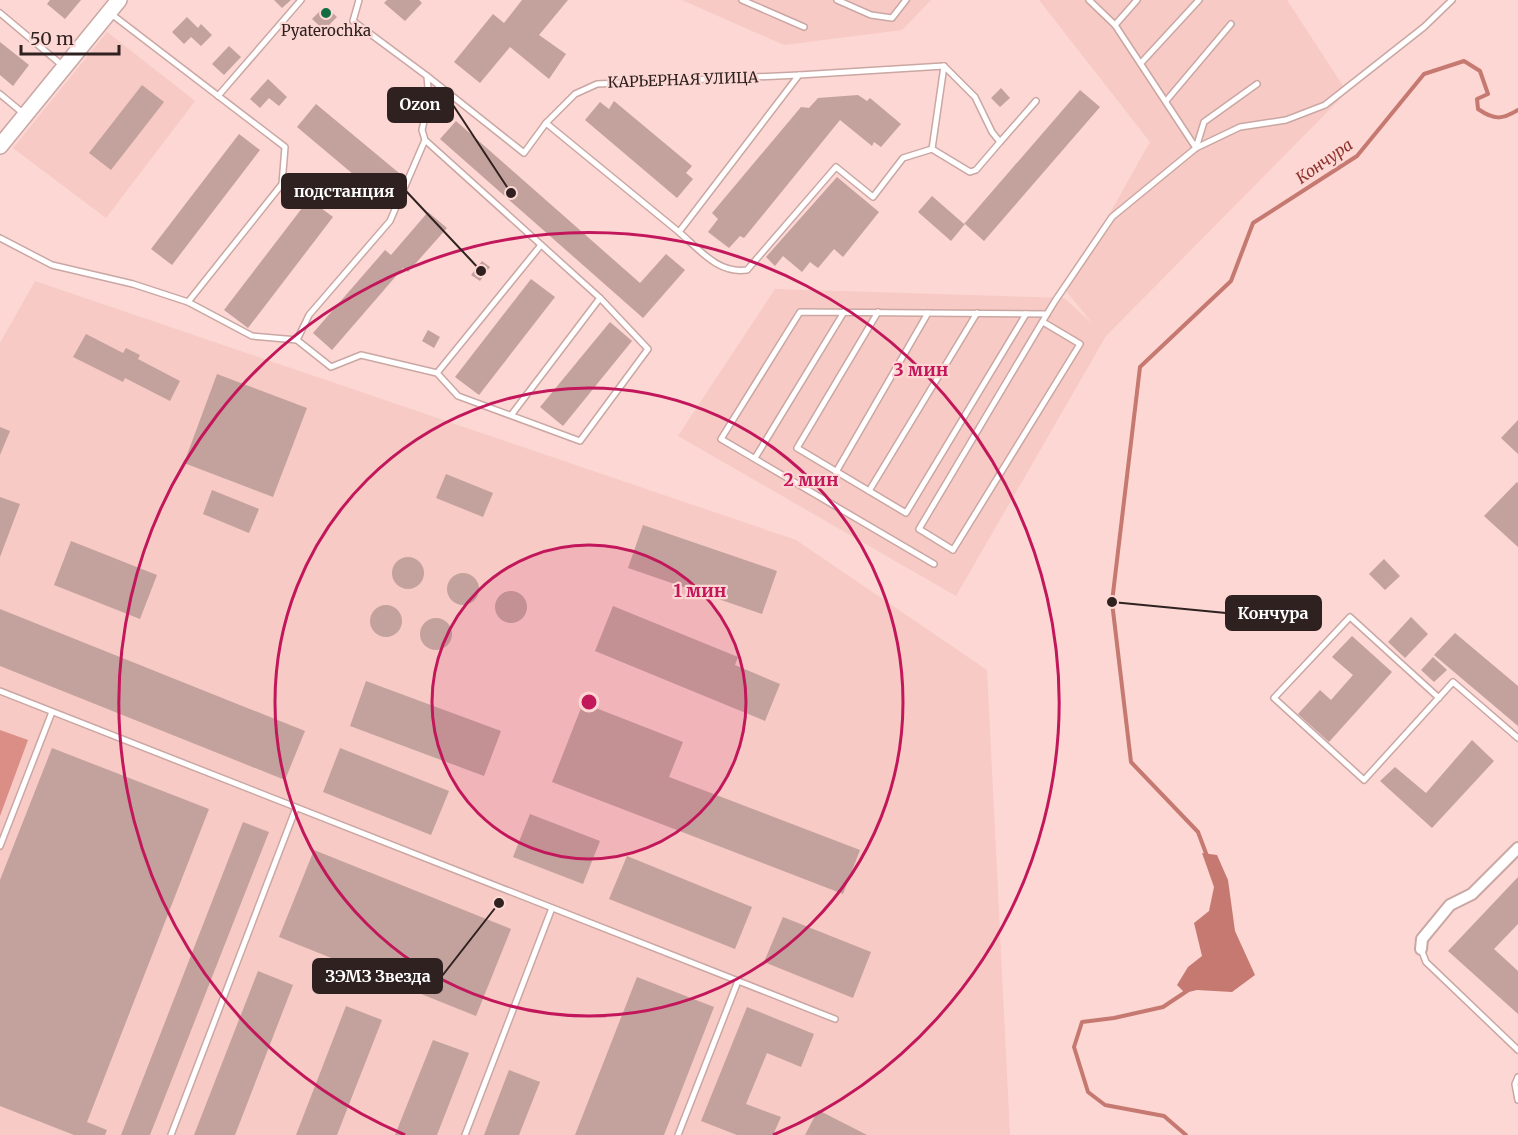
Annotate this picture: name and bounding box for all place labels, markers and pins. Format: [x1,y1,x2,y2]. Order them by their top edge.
marker: Pyaterochka [319,6,333,20]
place label: Pyaterochka [281,21,371,40]
callout: Ozon [388,88,453,122]
callout: подстанция [282,174,406,208]
callout: Кончура [1226,596,1321,630]
centre of rings [579,692,599,712]
callout: ЗЭМЗ Звезда [313,959,442,993]

